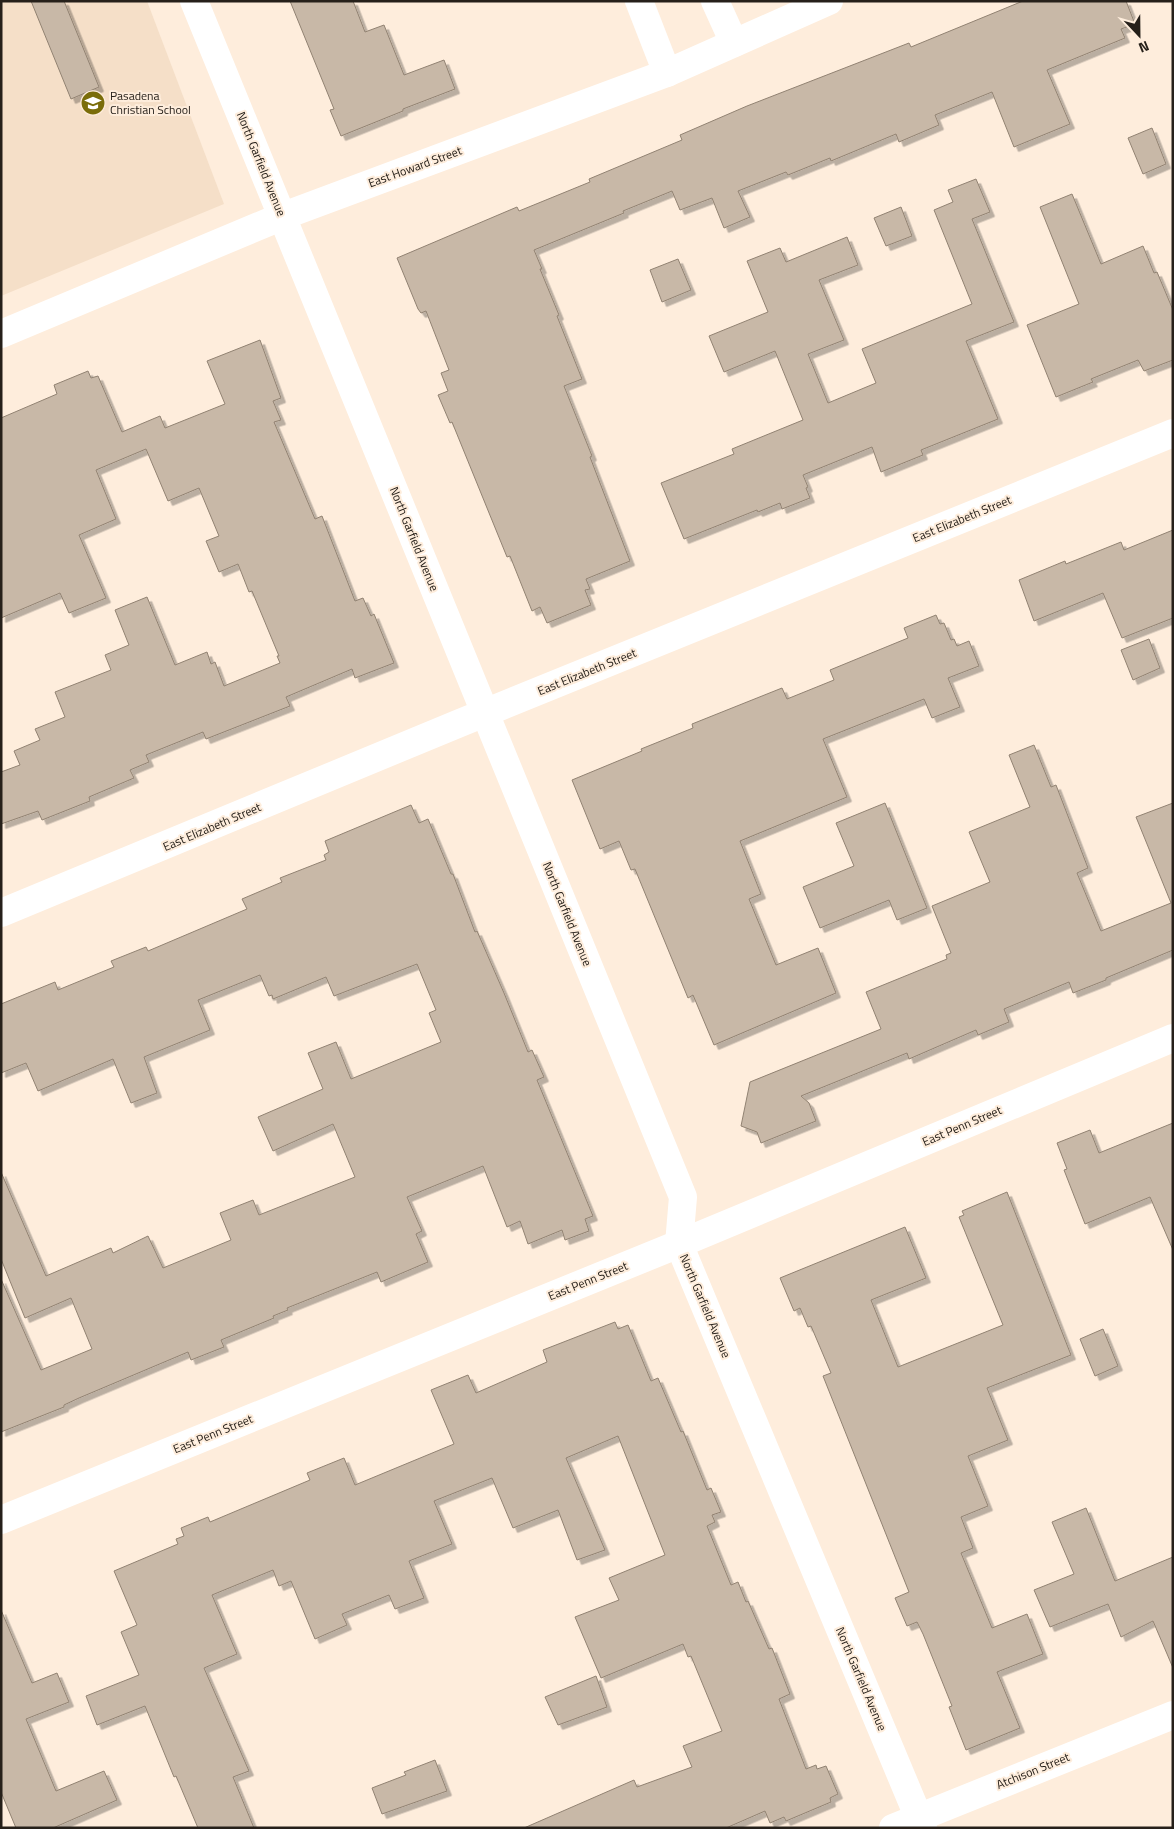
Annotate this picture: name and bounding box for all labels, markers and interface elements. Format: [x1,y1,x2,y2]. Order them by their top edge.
north arrow [1114,10,1164,60]
text: N [1136,36,1152,59]
place label: Pasadena Christian School [110,86,191,119]
school or university icon: Pasadena Christian School [80,90,106,116]
street label: North Garfield Avenue [232,109,291,219]
street label: East Howard Street [365,141,465,192]
street label: North Garfield Avenue [385,484,444,594]
street label: East Elizabeth Street [909,490,1015,547]
street label: East Elizabeth Street [534,643,640,700]
street label: East Elizabeth Street [160,797,265,856]
street label: North Garfield Avenue [538,859,597,969]
street label: East Penn Street [919,1100,1005,1151]
street label: North Garfield Avenue [675,1251,736,1361]
street label: East Penn Street [545,1256,631,1305]
street label: East Penn Street [170,1409,256,1458]
street label: North Garfield Avenue [831,1624,892,1734]
street label: Atchison Street [993,1747,1073,1794]

